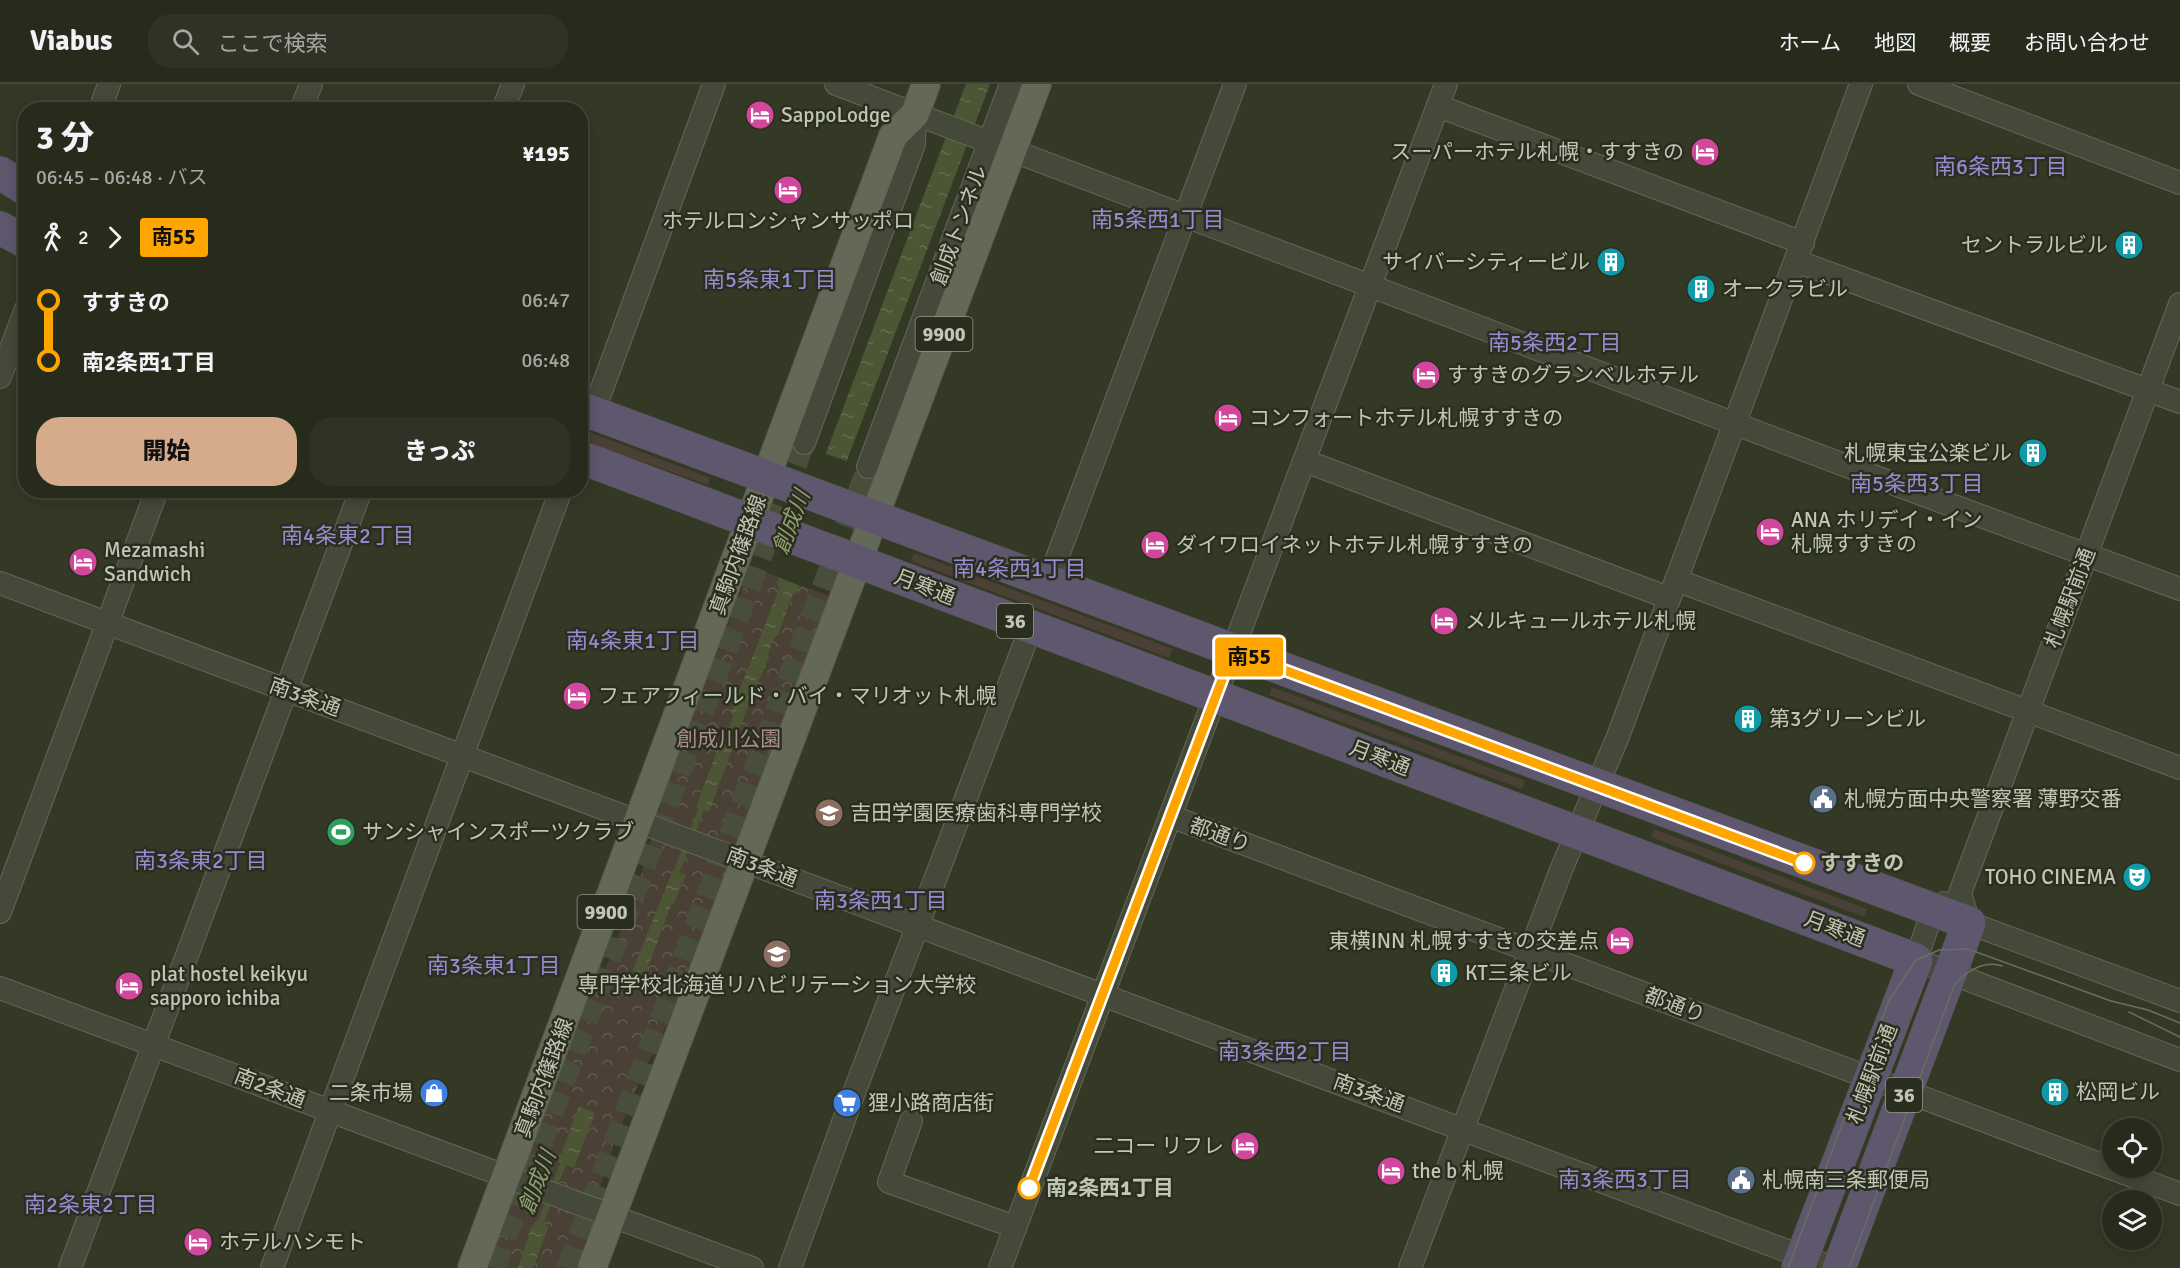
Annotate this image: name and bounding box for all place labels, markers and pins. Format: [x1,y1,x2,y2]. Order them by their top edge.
hotel icon: SappoLodge [744,99,776,131]
place label: SappoLodge [781,102,891,128]
hotel icon: スーパーホテル札幌・すすきの [1689,136,1721,168]
place label: スーパーホテル札幌・すすきの [1390,139,1684,165]
hotel icon: ホテルロンシャンサッポロ [772,174,804,206]
place label: ホテルロンシャンサッポロ [662,208,914,234]
building icon: セントラルビル [2113,229,2145,261]
place label: セントラルビル [1961,232,2108,258]
building icon: サイバーシティービル [1595,246,1627,278]
place label: サイバーシティービル [1382,249,1590,275]
building icon: オークラビル [1685,273,1717,305]
place label: オークラビル [1722,276,1848,302]
hotel icon: すすきのグランベルホテル [1410,359,1442,391]
place label: すすきのグランベルホテル [1447,362,1699,388]
hotel icon: コンフォートホテル札幌すすきの [1212,402,1244,434]
place label: コンフォートホテル札幌すすきの [1249,405,1563,431]
building icon: 札幌東宝公楽ビル [2017,437,2049,469]
place label: 札幌東宝公楽ビル [1844,440,2012,466]
place label: ANA ホリデイ・イン 札幌すすきの [1791,507,1983,557]
hotel icon: ANA ホリデイ・イン 札幌すすきの [1754,516,1786,548]
hotel icon: ダイワロイネットホテル札幌すすきの [1139,529,1171,561]
place label: ダイワロイネットホテル札幌すすきの [1176,532,1533,558]
place label: Mezamashi Sandwich [104,537,205,587]
hotel icon: Mezamashi Sandwich [67,546,99,578]
hotel icon: メルキュールホテル札幌 [1428,605,1460,637]
place label: メルキュールホテル札幌 [1465,608,1696,634]
hotel icon: フェアフィールド・バイ・マリオット札幌 [561,680,593,712]
place label: フェアフィールド・バイ・マリオット札幌 [598,683,997,709]
building icon: 第3グリーンビル [1732,703,1764,735]
place label: 第3グリーンビル [1769,706,1926,732]
public building icon: 札幌方面中央警察署 薄野交番 [1807,783,1839,815]
place label: 札幌方面中央警察署 薄野交番 [1844,786,2122,812]
school or university icon: 吉田学園医療歯科専門学校 [813,797,845,829]
place label: 吉田学園医療歯科専門学校 [850,800,1102,826]
sports icon: サンシャインスポーツクラブ [325,816,357,848]
place label: サンシャインスポーツクラブ [362,819,634,845]
place label: すすきの [1820,850,1904,876]
marker: すすきの [1793,852,1815,874]
theatre icon: TOHO CINEMA [2121,861,2153,893]
place label: TOHO CINEMA [1985,864,2116,890]
hotel icon: 東横INN 札幌すすきの交差点 [1604,925,1636,957]
place label: 東横INN 札幌すすきの交差点 [1329,928,1599,954]
school or university icon: 専門学校北海道リハビリテーション大学校 [761,938,793,970]
building icon: KT三条ビル [1428,957,1460,989]
place label: KT三条ビル [1465,960,1572,986]
place label: plat hostel keikyu sapporo ichiba [150,961,308,1011]
hotel icon: plat hostel keikyu sapporo ichiba [113,970,145,1002]
place label: 専門学校北海道リハビリテーション大学校 [578,972,976,998]
building icon: 松岡ビル [2039,1076,2071,1108]
shop icon: 二条市場 [418,1077,450,1109]
place label: 松岡ビル [2076,1079,2160,1105]
place label: 二条市場 [329,1080,413,1106]
supermarket icon: 狸小路商店街 [831,1087,863,1119]
place label: 狸小路商店街 [868,1090,994,1116]
hotel icon: 二コー リフレ [1229,1130,1261,1162]
place label: 二コー リフレ [1093,1133,1224,1159]
hotel icon: the b 札幌 [1375,1155,1407,1187]
place label: the b 札幌 [1412,1158,1504,1184]
public building icon: 札幌南三条郵便局 [1725,1164,1757,1196]
place label: 札幌南三条郵便局 [1762,1167,1930,1193]
place label: 南2条西1丁目 [1046,1175,1174,1201]
marker: 南2条西1丁目 [1018,1177,1040,1199]
hotel icon: ホテルハシモト [182,1226,214,1258]
place label: ホテルハシモト [219,1229,366,1255]

